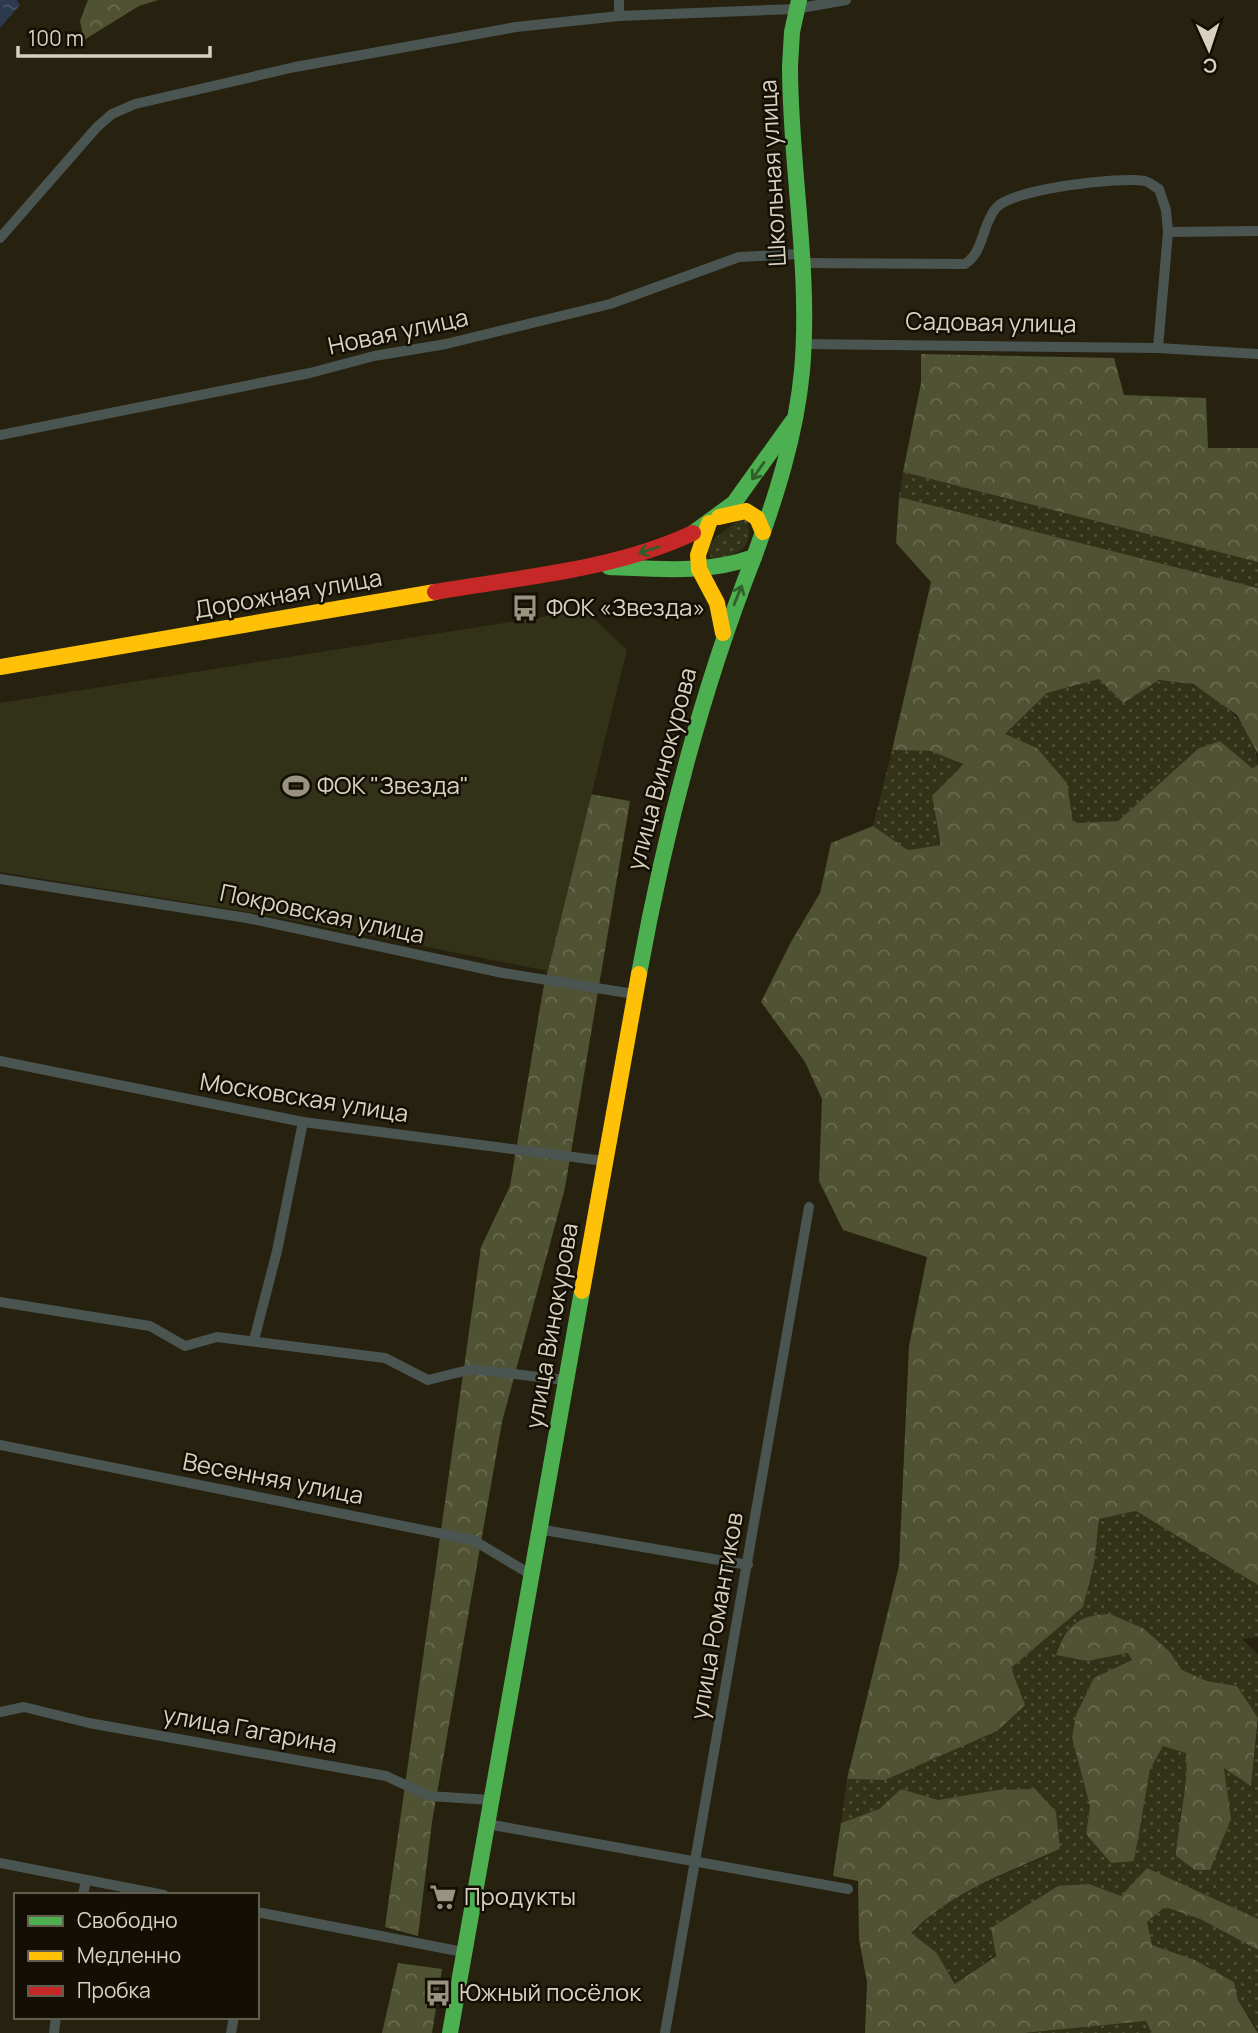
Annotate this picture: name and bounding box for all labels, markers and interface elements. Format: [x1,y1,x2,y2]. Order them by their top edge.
scale bar [18,14,210,58]
north arrow [1174,14,1244,84]
text: 100 m [28,24,84,52]
text: С [1202,53,1218,79]
street label: Школьная улица [750,79,793,267]
street label: Новая улица [324,300,471,362]
street label: Садовая улица [905,304,1077,339]
one-way arrow [751,461,765,480]
one-way arrow [638,545,660,558]
street label: Дорожная улица [191,560,384,625]
one-way arrow [733,585,746,606]
place label: ФОК «Звезда» [546,590,705,623]
bus stop icon: ФОК «Звезда» [510,593,540,623]
street label: улица Винокурова [618,664,703,874]
place label: ФОК "Звезда" [317,768,469,801]
sports icon: ФОК "Звезда" [281,771,311,801]
street label: Покровская улица [217,875,428,950]
street label: Московская улица [198,1064,411,1129]
street label: улица Винокурова [516,1220,585,1431]
street label: Весенняя улица [180,1444,367,1511]
street label: улица Романтиков [681,1509,750,1722]
street label: улица Гагарина [161,1697,340,1760]
place label: Продукты [464,1879,576,1912]
supermarket icon: Продукты [428,1882,458,1912]
legend [14,1893,259,2019]
text: Свободно [77,1906,178,1934]
text: Медленно [77,1941,181,1969]
place label: Южный посёлок [459,1975,642,2008]
text: Пробка [77,1976,151,2004]
bus stop icon: Южный посёлок [423,1978,453,2008]

